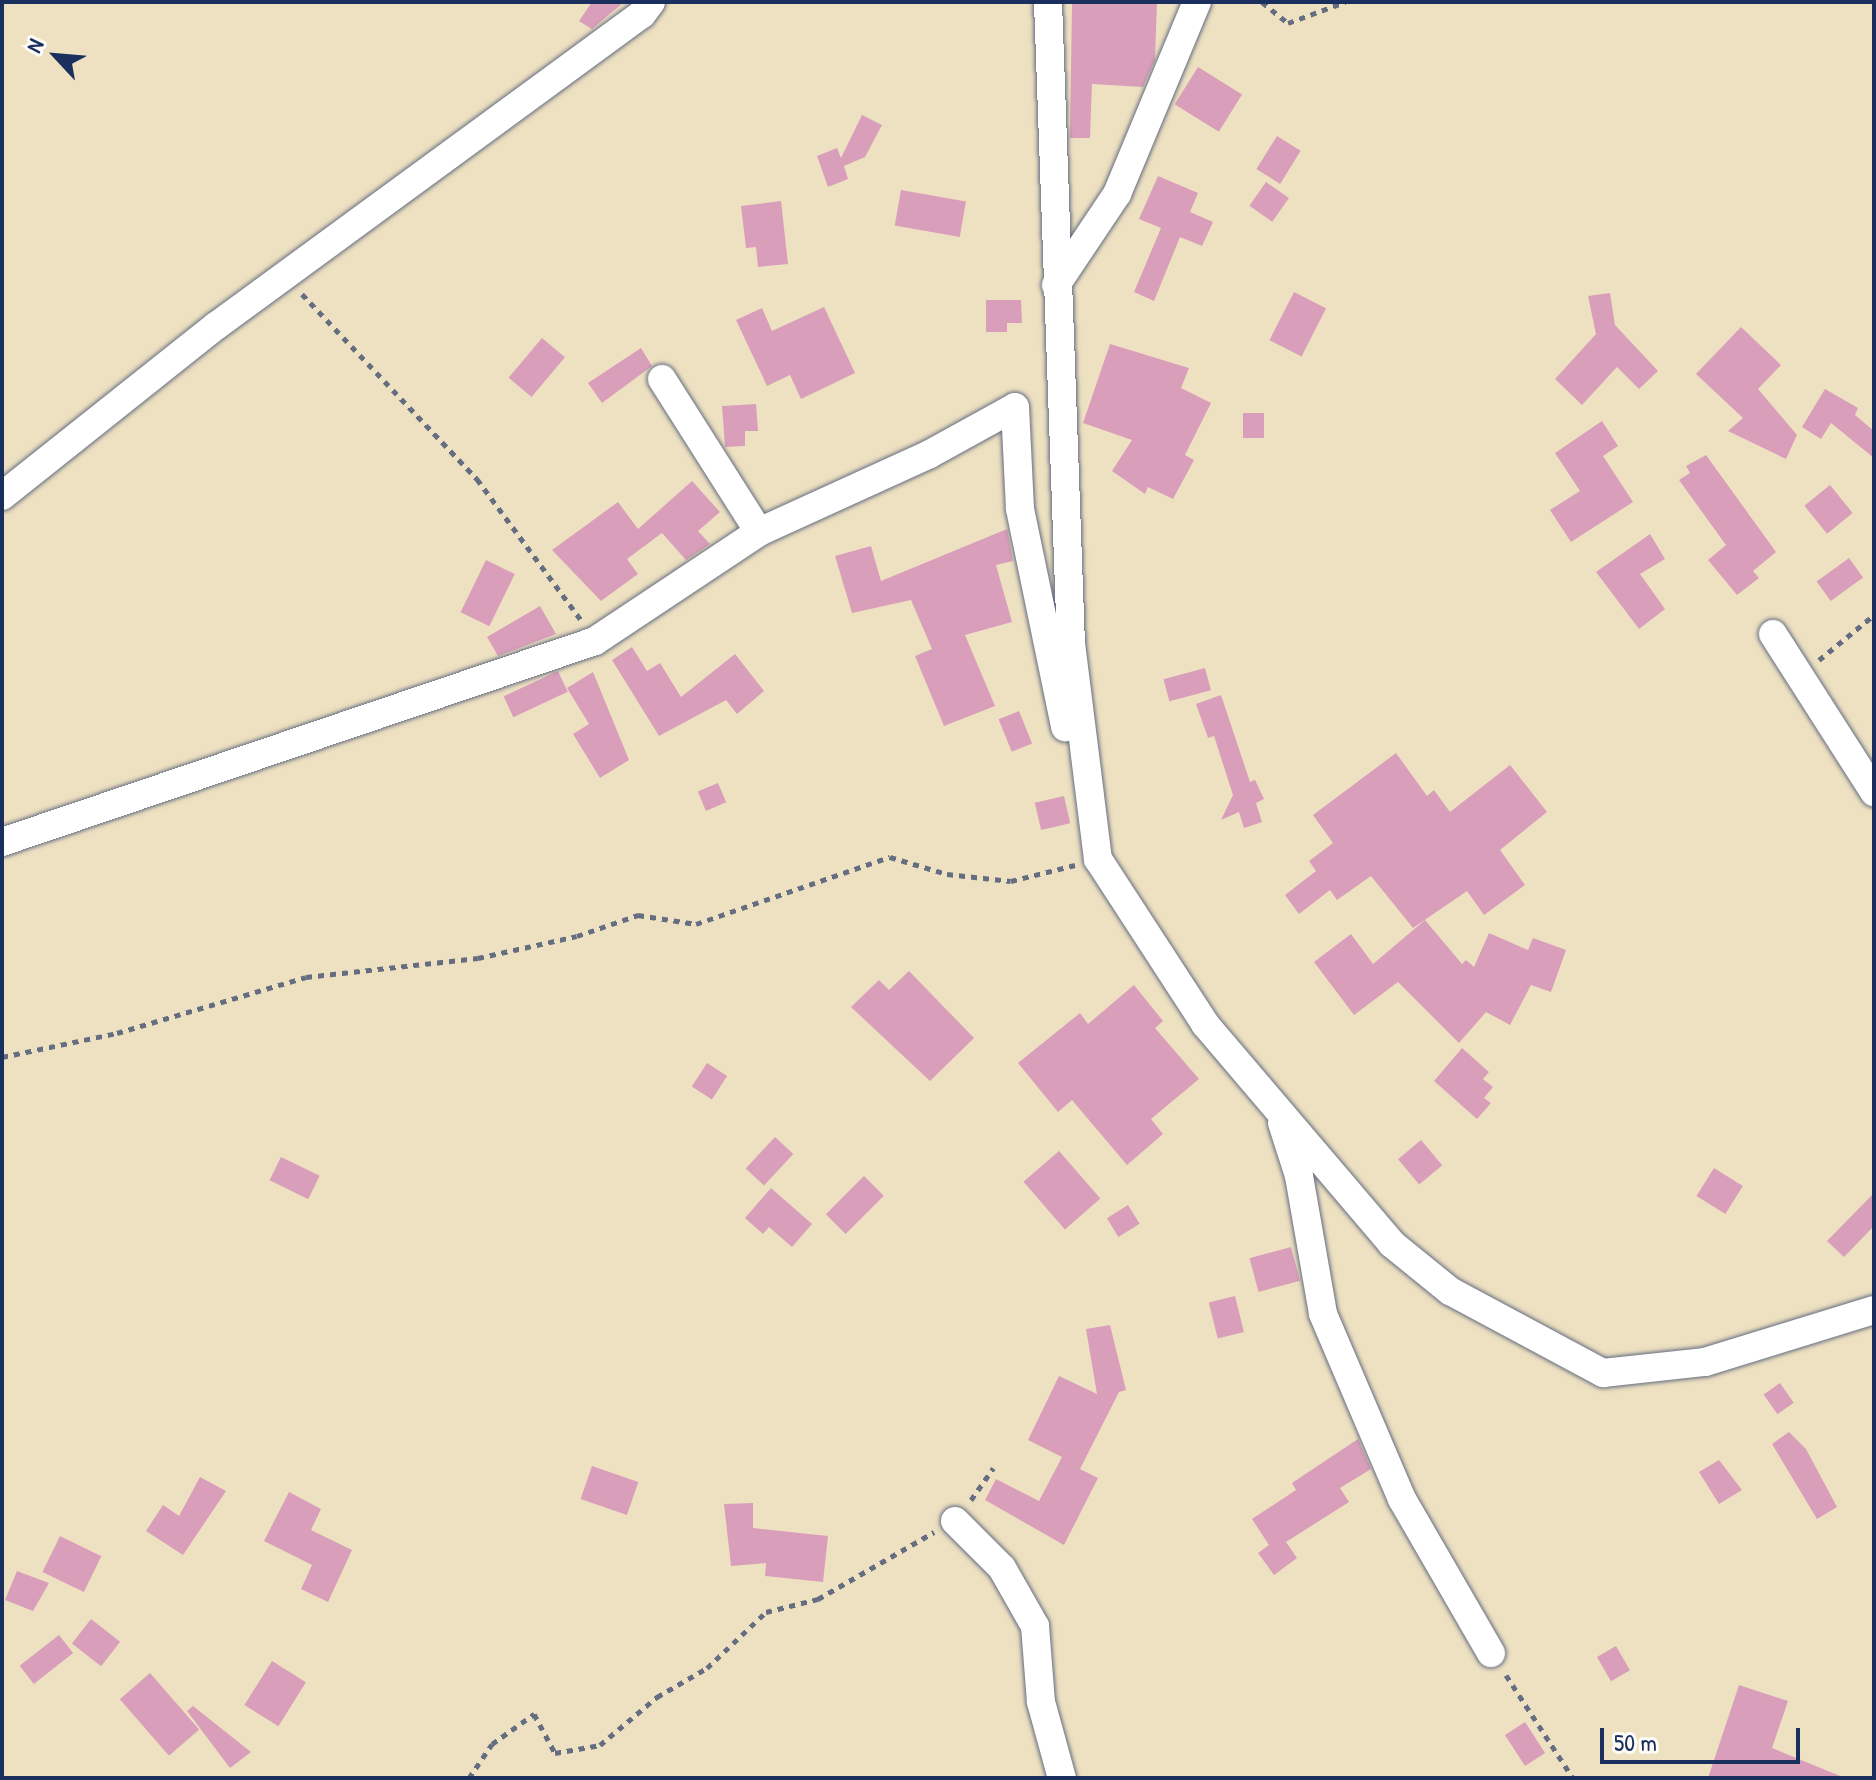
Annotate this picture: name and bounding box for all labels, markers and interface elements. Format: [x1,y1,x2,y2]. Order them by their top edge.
north arrow [16,16,96,96]
text: N [18,34,50,57]
scale bar [1604,1712,1804,1762]
text: 50 m [1614,1726,1657,1758]

